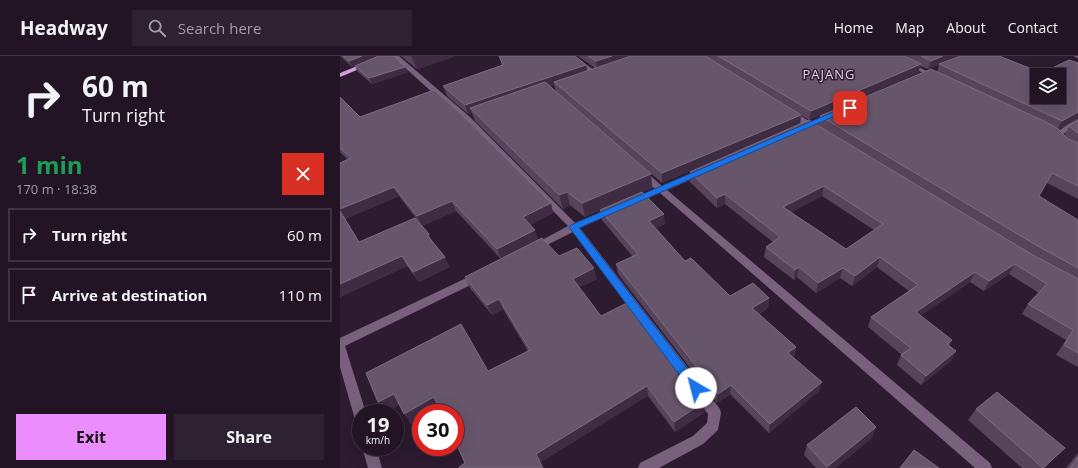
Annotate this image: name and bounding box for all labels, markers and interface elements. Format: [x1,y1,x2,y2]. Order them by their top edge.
search box [132,10,412,46]
text: Headway [20,15,108,41]
icon: search [146,17,168,39]
text: Search here [178,18,261,38]
text: Home [834,18,873,37]
text: Map [895,18,924,37]
text: About [946,18,986,37]
text: Contact [1008,18,1058,37]
district label: PAJANG [803,65,856,83]
text: 60 m [82,67,149,105]
map controls [1030,68,1066,104]
button: layers [1030,68,1066,104]
icon: right [16,72,68,124]
pin [833,91,867,125]
icon: arrive [839,97,861,119]
text: Turn right [82,103,165,127]
text: 1 min [16,148,83,181]
button: close [282,153,324,195]
text: 170 m · 18:38 [16,180,97,198]
icon: right [18,224,40,246]
text: Turn right [52,225,127,245]
text: 60 m [287,225,322,245]
icon: arrive [18,284,40,306]
text: Arrive at destination [52,285,207,305]
text: 110 m [278,285,322,305]
position arrow [675,367,717,409]
speed limit sign: 30 [412,404,464,456]
text: 19 [367,411,389,438]
button: Exit [16,414,166,460]
button: Share [174,414,324,460]
text: km/h [366,433,390,447]

